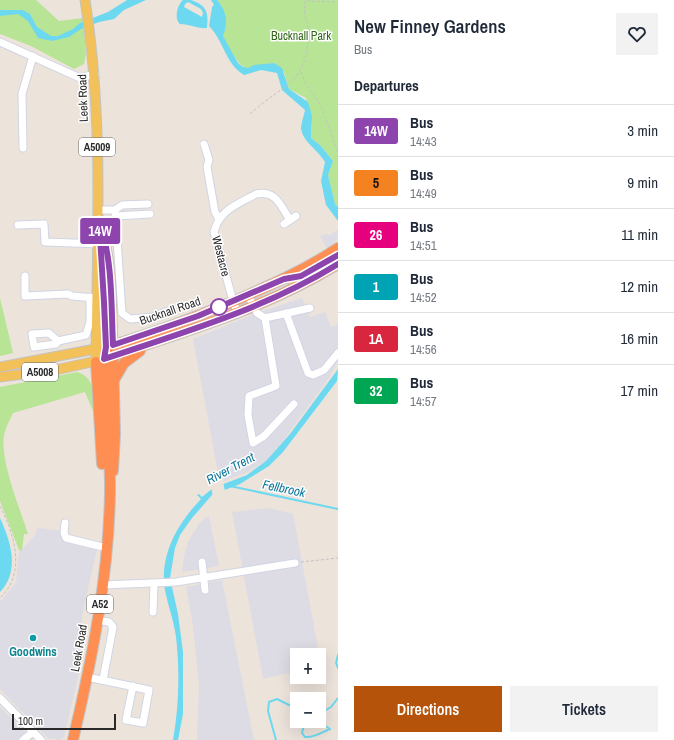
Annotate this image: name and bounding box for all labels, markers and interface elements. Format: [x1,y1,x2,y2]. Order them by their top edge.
text: New Finney Gardens [354,13,506,39]
button: heart [616,13,658,55]
park label: Bucknall Park [271,28,331,44]
text: Bus [354,41,372,58]
street label: Leek Road [74,74,92,122]
text: Departures [354,75,419,96]
text: Bus [410,112,433,133]
text: 3 min [627,120,658,141]
text: 14W [364,122,388,140]
text: 14:43 [410,133,437,150]
road number: A5009 [79,138,115,156]
text: Bus [410,164,433,185]
text: 9 min [627,172,658,193]
text: 5 [373,174,379,192]
text: 14:49 [410,185,437,202]
text: Bus [410,216,433,237]
line badge: 14W [77,218,123,244]
text: 14W [88,222,112,240]
text: 11 min [621,224,658,245]
text: 26 [370,226,382,244]
street label: Westacre [208,234,234,278]
text: 14:51 [410,237,437,254]
text: Bus [410,268,433,289]
text: 12 min [620,276,658,297]
text: 1 [373,278,379,296]
text: 14:52 [410,289,437,306]
street label: Bucknall Road [137,293,203,329]
unlabelled marker [210,298,228,316]
text: Bus [410,320,433,341]
text: 16 min [620,328,658,349]
text: 1A [369,330,383,348]
text: 14:56 [410,341,437,358]
road number: A5008 [22,363,58,381]
text: Bus [410,372,433,393]
text: 17 min [620,380,658,401]
text: 32 [370,382,382,400]
text: 14:57 [410,393,437,410]
water label: River Trent [203,448,258,488]
water label: Fellbrook [261,476,308,501]
road number: A52 [87,595,113,613]
street label: Leek Road [67,623,91,673]
marker: Goodwins [28,633,38,643]
place label: Goodwins [9,644,57,660]
map controls [290,648,326,728]
button: + [290,648,326,684]
button: Directions [354,686,502,732]
button: Tickets [510,686,658,732]
button: − [290,692,326,728]
scale bar [12,712,116,731]
text: 100 m [18,714,43,728]

